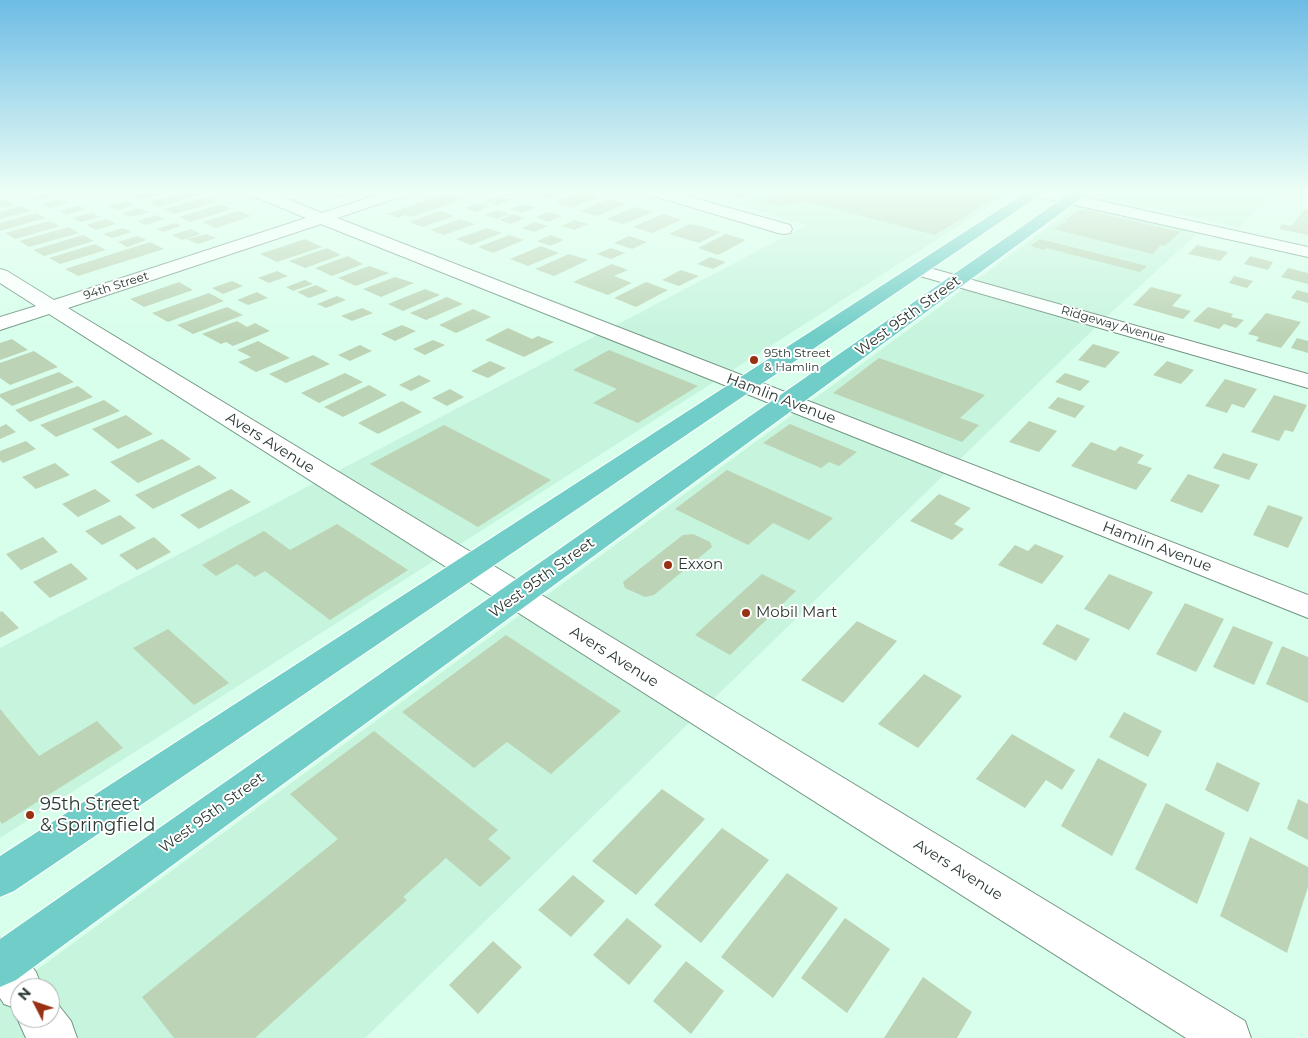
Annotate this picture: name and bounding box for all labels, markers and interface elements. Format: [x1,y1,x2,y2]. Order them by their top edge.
street label: 94th Street [82,269,150,303]
street label: West 95th Street [852,272,964,360]
street label: Ridgeway Avenue [1059,303,1167,347]
place label: 95th Street & Hamlin [764,346,831,374]
marker: 95th Street & Hamlin [748,354,760,366]
street label: Hamlin Avenue [724,370,838,428]
street label: Avers Avenue [222,409,318,477]
street label: Hamlin Avenue [1100,518,1214,576]
street label: West 95th Street [486,534,598,622]
place label: Exxon [678,556,723,574]
marker: Exxon [662,559,674,571]
place label: Mobil Mart [756,604,837,622]
marker: Mobil Mart [740,607,752,619]
street label: Avers Avenue [566,623,662,691]
street label: West 95th Street [156,769,268,857]
place label: 95th Street & Springfield [40,794,155,836]
marker: 95th Street & Springfield [24,809,36,821]
street label: Avers Avenue [910,836,1006,904]
north arrow [10,978,60,1028]
text: N [14,984,35,1004]

